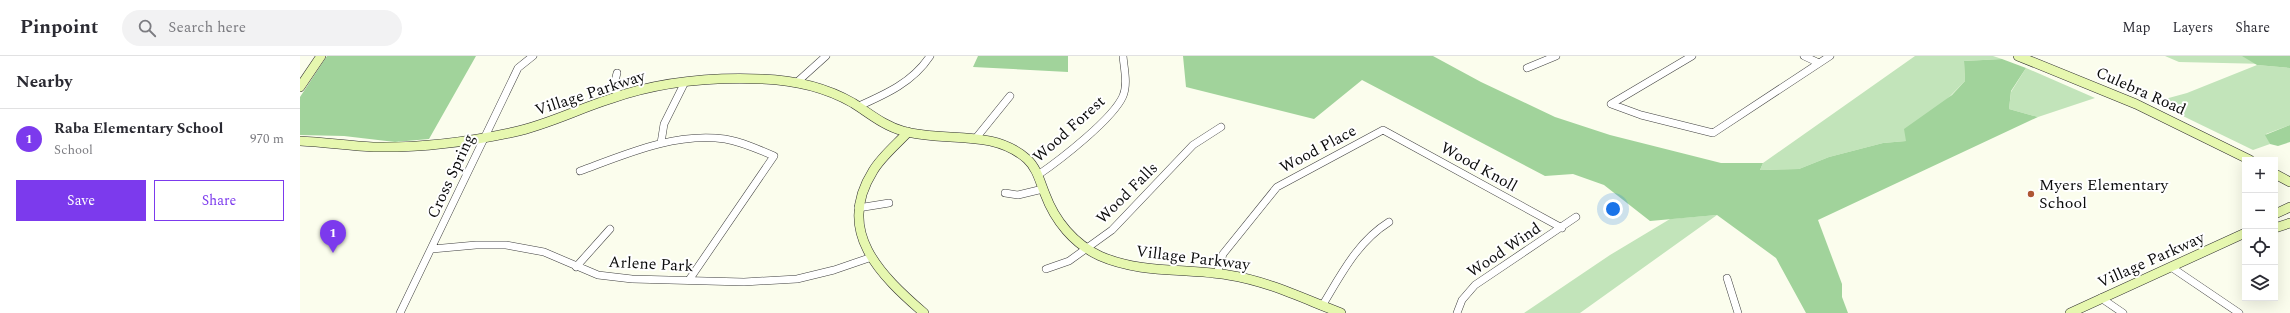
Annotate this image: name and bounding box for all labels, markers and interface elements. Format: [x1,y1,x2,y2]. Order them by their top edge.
search box [122,10,402,46]
text: Pinpoint [20,13,98,42]
text: Search here [168,16,246,39]
icon: search [136,17,158,39]
text: Map [2122,17,2151,38]
text: Layers [2173,17,2213,38]
text: Share [2235,17,2270,38]
street label: Culebra Road [2092,60,2190,122]
street label: Village Parkway [532,63,650,122]
text: Nearby [16,69,72,95]
street label: Wood Forest [1027,90,1111,168]
text: Raba Elementary School [54,117,223,140]
street label: Wood Place [1275,119,1361,179]
text: 1 [25,129,33,149]
text: 970 m [250,129,284,149]
street label: Cross Spring [421,130,481,222]
street label: Wood Knoll [1436,136,1522,198]
text: School [54,140,93,160]
street label: Wood Falls [1090,156,1164,230]
map controls [2242,157,2278,301]
button: + [2242,157,2278,193]
place label: Myers Elementary School [2039,173,2170,215]
button: Save [16,180,146,221]
button: Share [154,180,284,221]
marker: Myers Elementary School [2026,189,2036,199]
button: − [2242,193,2278,229]
your location [1603,199,1623,219]
street label: Wood Wind [1462,216,1546,284]
pin: 1 [320,220,346,253]
street label: Village Parkway [2094,225,2210,294]
button: locate [2242,229,2278,265]
street label: Village Parkway [1135,239,1253,277]
street label: Arlene Park [608,250,694,278]
button: layers [2242,265,2278,301]

